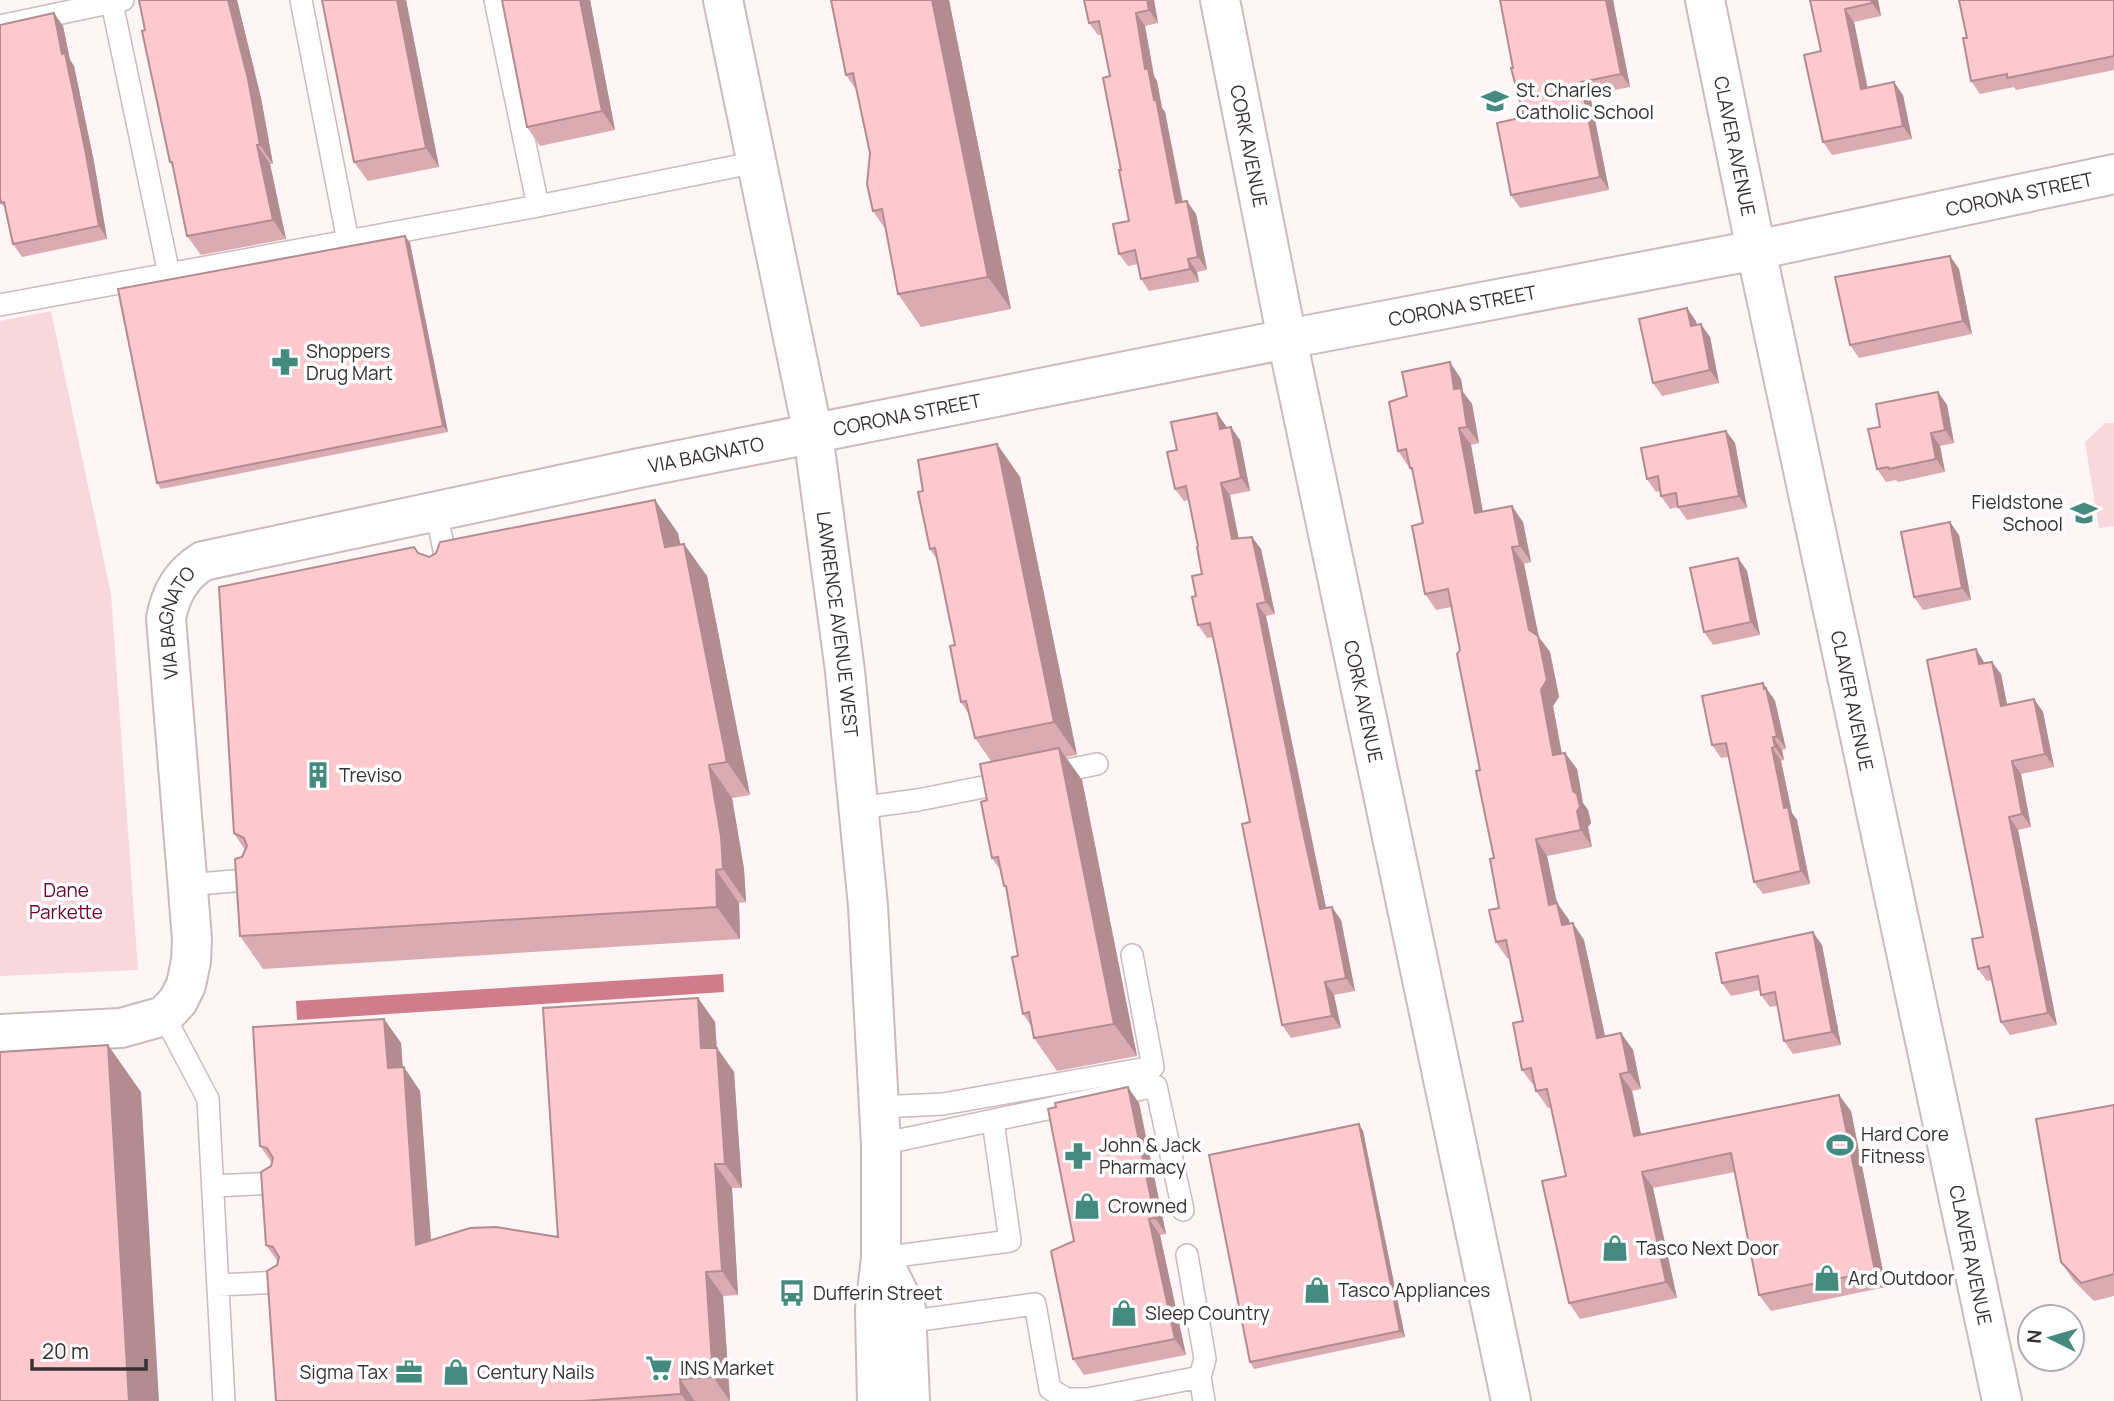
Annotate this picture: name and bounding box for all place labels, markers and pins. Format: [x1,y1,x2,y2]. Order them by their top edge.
place label: St. Charles Catholic School [1516,77,1654,125]
school or university icon: St. Charles Catholic School [1480,86,1510,116]
place label: Shoppers Drug Mart [306,338,393,386]
pharmacy icon: Shoppers Drug Mart [270,347,300,377]
place label: Fieldstone School [1971,489,2063,537]
school or university icon: Fieldstone School [2069,498,2099,528]
building icon: Treviso [303,760,333,790]
place label: Treviso [339,762,402,788]
place label: Hard Core Fitness [1861,1121,1949,1169]
sports icon: Hard Core Fitness [1825,1130,1855,1160]
place label: John & Jack Pharmacy [1099,1132,1201,1180]
pharmacy icon: John & Jack Pharmacy [1063,1141,1093,1171]
shop icon: Crowned [1072,1191,1102,1221]
place label: Crowned [1108,1193,1187,1219]
shop icon: Tasco Next Door [1600,1233,1630,1263]
place label: Tasco Next Door [1636,1235,1779,1261]
shop icon: Ard Outdoor [1812,1263,1842,1293]
place label: Ard Outdoor [1848,1265,1955,1291]
shop icon: Tasco Appliances [1302,1275,1332,1305]
place label: Tasco Appliances [1338,1277,1490,1303]
bus stop icon: Dufferin Street [777,1278,807,1308]
place label: Dufferin Street [813,1280,943,1306]
shop icon: Sleep Country [1109,1298,1139,1328]
place label: Sleep Country [1145,1300,1270,1326]
supermarket icon: INS Market [644,1353,674,1383]
place label: INS Market [680,1355,774,1381]
office icon: Sigma Tax [394,1357,424,1387]
shop icon: Century Nails [441,1357,471,1387]
place label: Sigma Tax [300,1359,388,1385]
place label: Century Nails [477,1359,595,1385]

